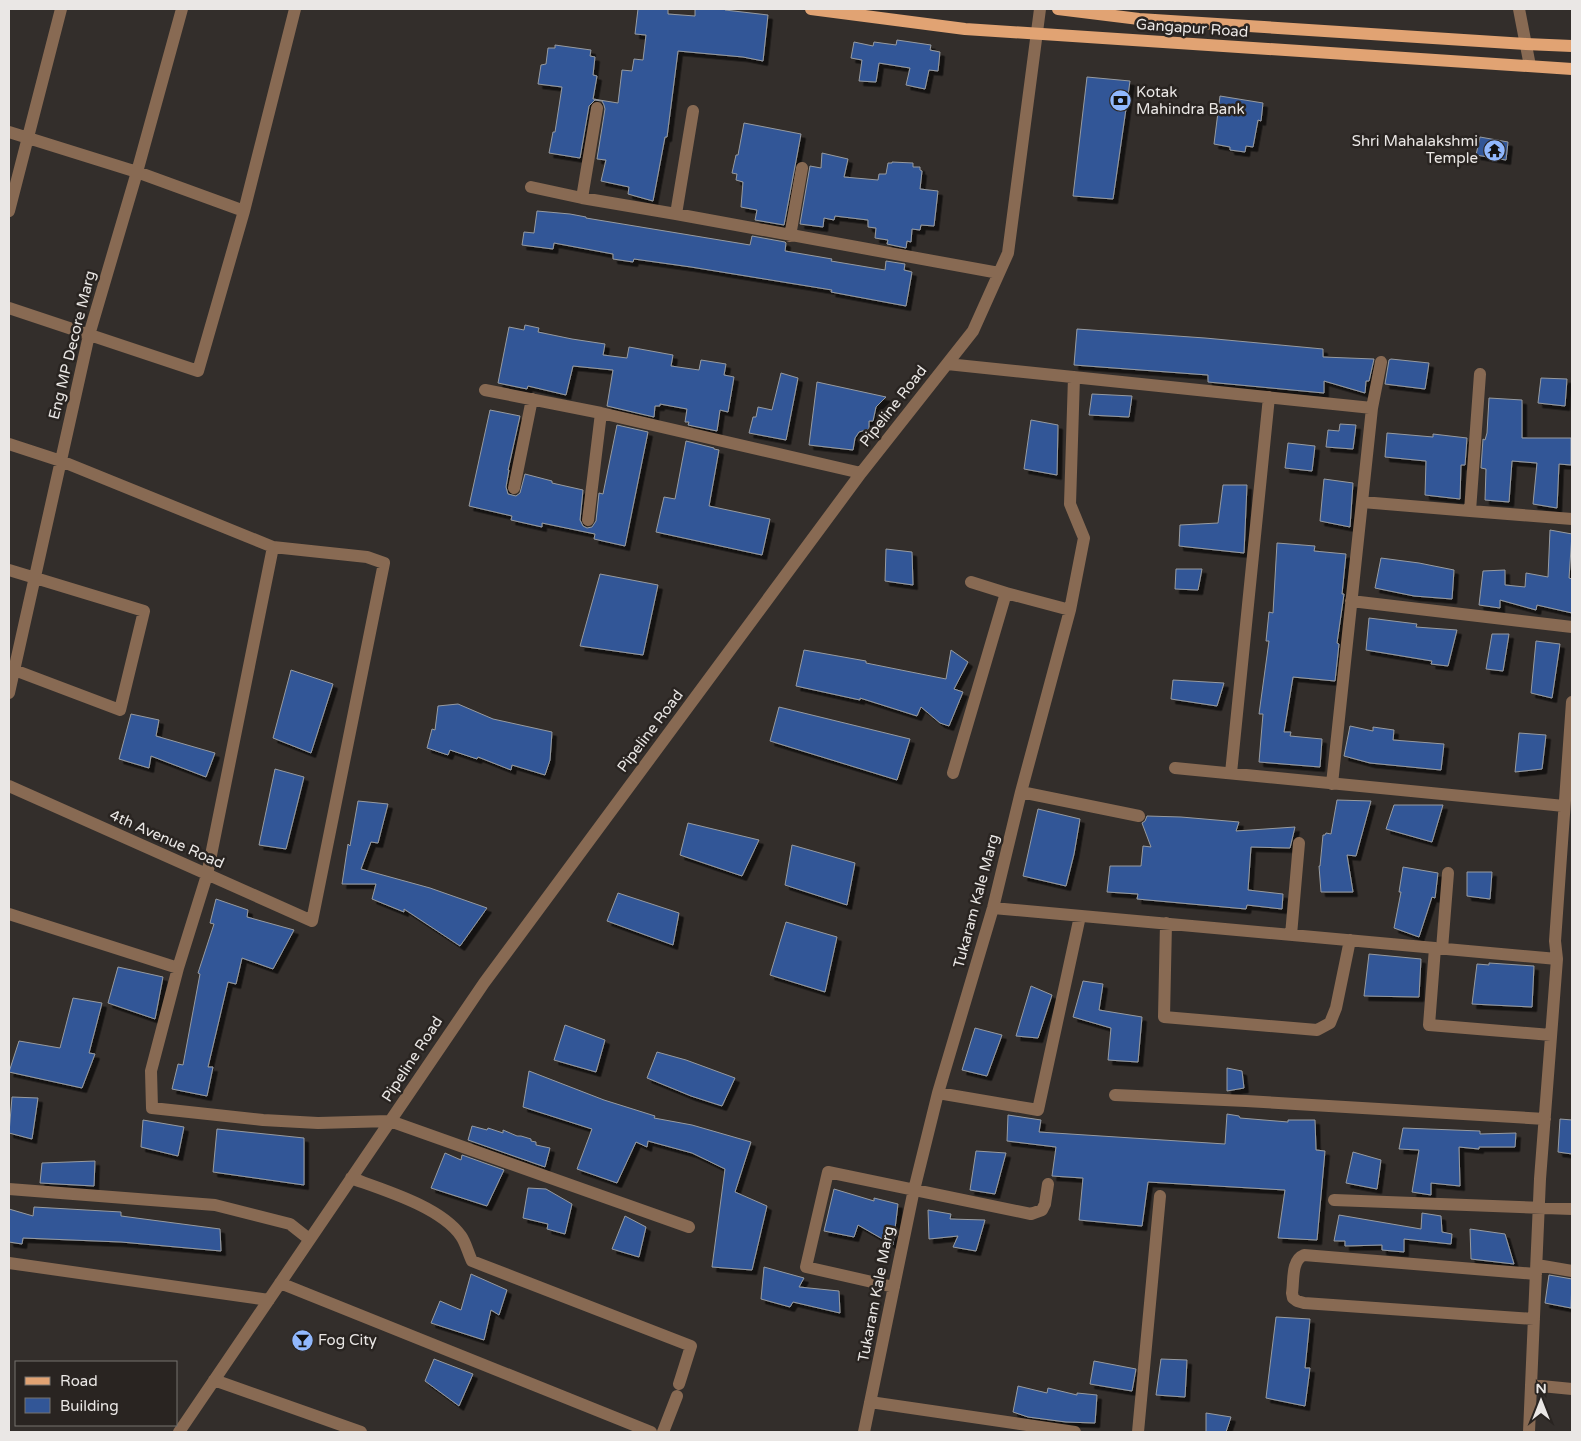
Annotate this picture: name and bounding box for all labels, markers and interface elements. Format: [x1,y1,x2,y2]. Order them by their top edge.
street label: Gangapur Road [1135,15,1249,41]
place label: Kotak Mahindra Bank [1136,83,1245,118]
bank icon: Kotak Mahindra Bank [1108,89,1132,113]
place label: Shri Mahalakshmi Temple [1352,132,1478,167]
temple icon: Shri Mahalakshmi Temple [1482,138,1506,162]
street label: Eng MP Decore Marg [45,269,99,421]
street label: Pipeline Road [856,362,930,450]
street label: Pipeline Road [613,686,687,776]
street label: 4th Avenue Road [107,806,227,872]
street label: Tukaram Kale Marg [949,832,1003,970]
street label: Pipeline Road [378,1013,446,1105]
street label: Tukaram Kale Marg [854,1224,898,1364]
bar icon: Fog City [290,1328,314,1352]
place label: Fog City [318,1331,377,1349]
legend [15,1361,178,1426]
text: Road [60,1372,98,1390]
north arrow [1516,1376,1566,1426]
text: N [1535,1380,1547,1397]
text: Building [60,1397,119,1415]

